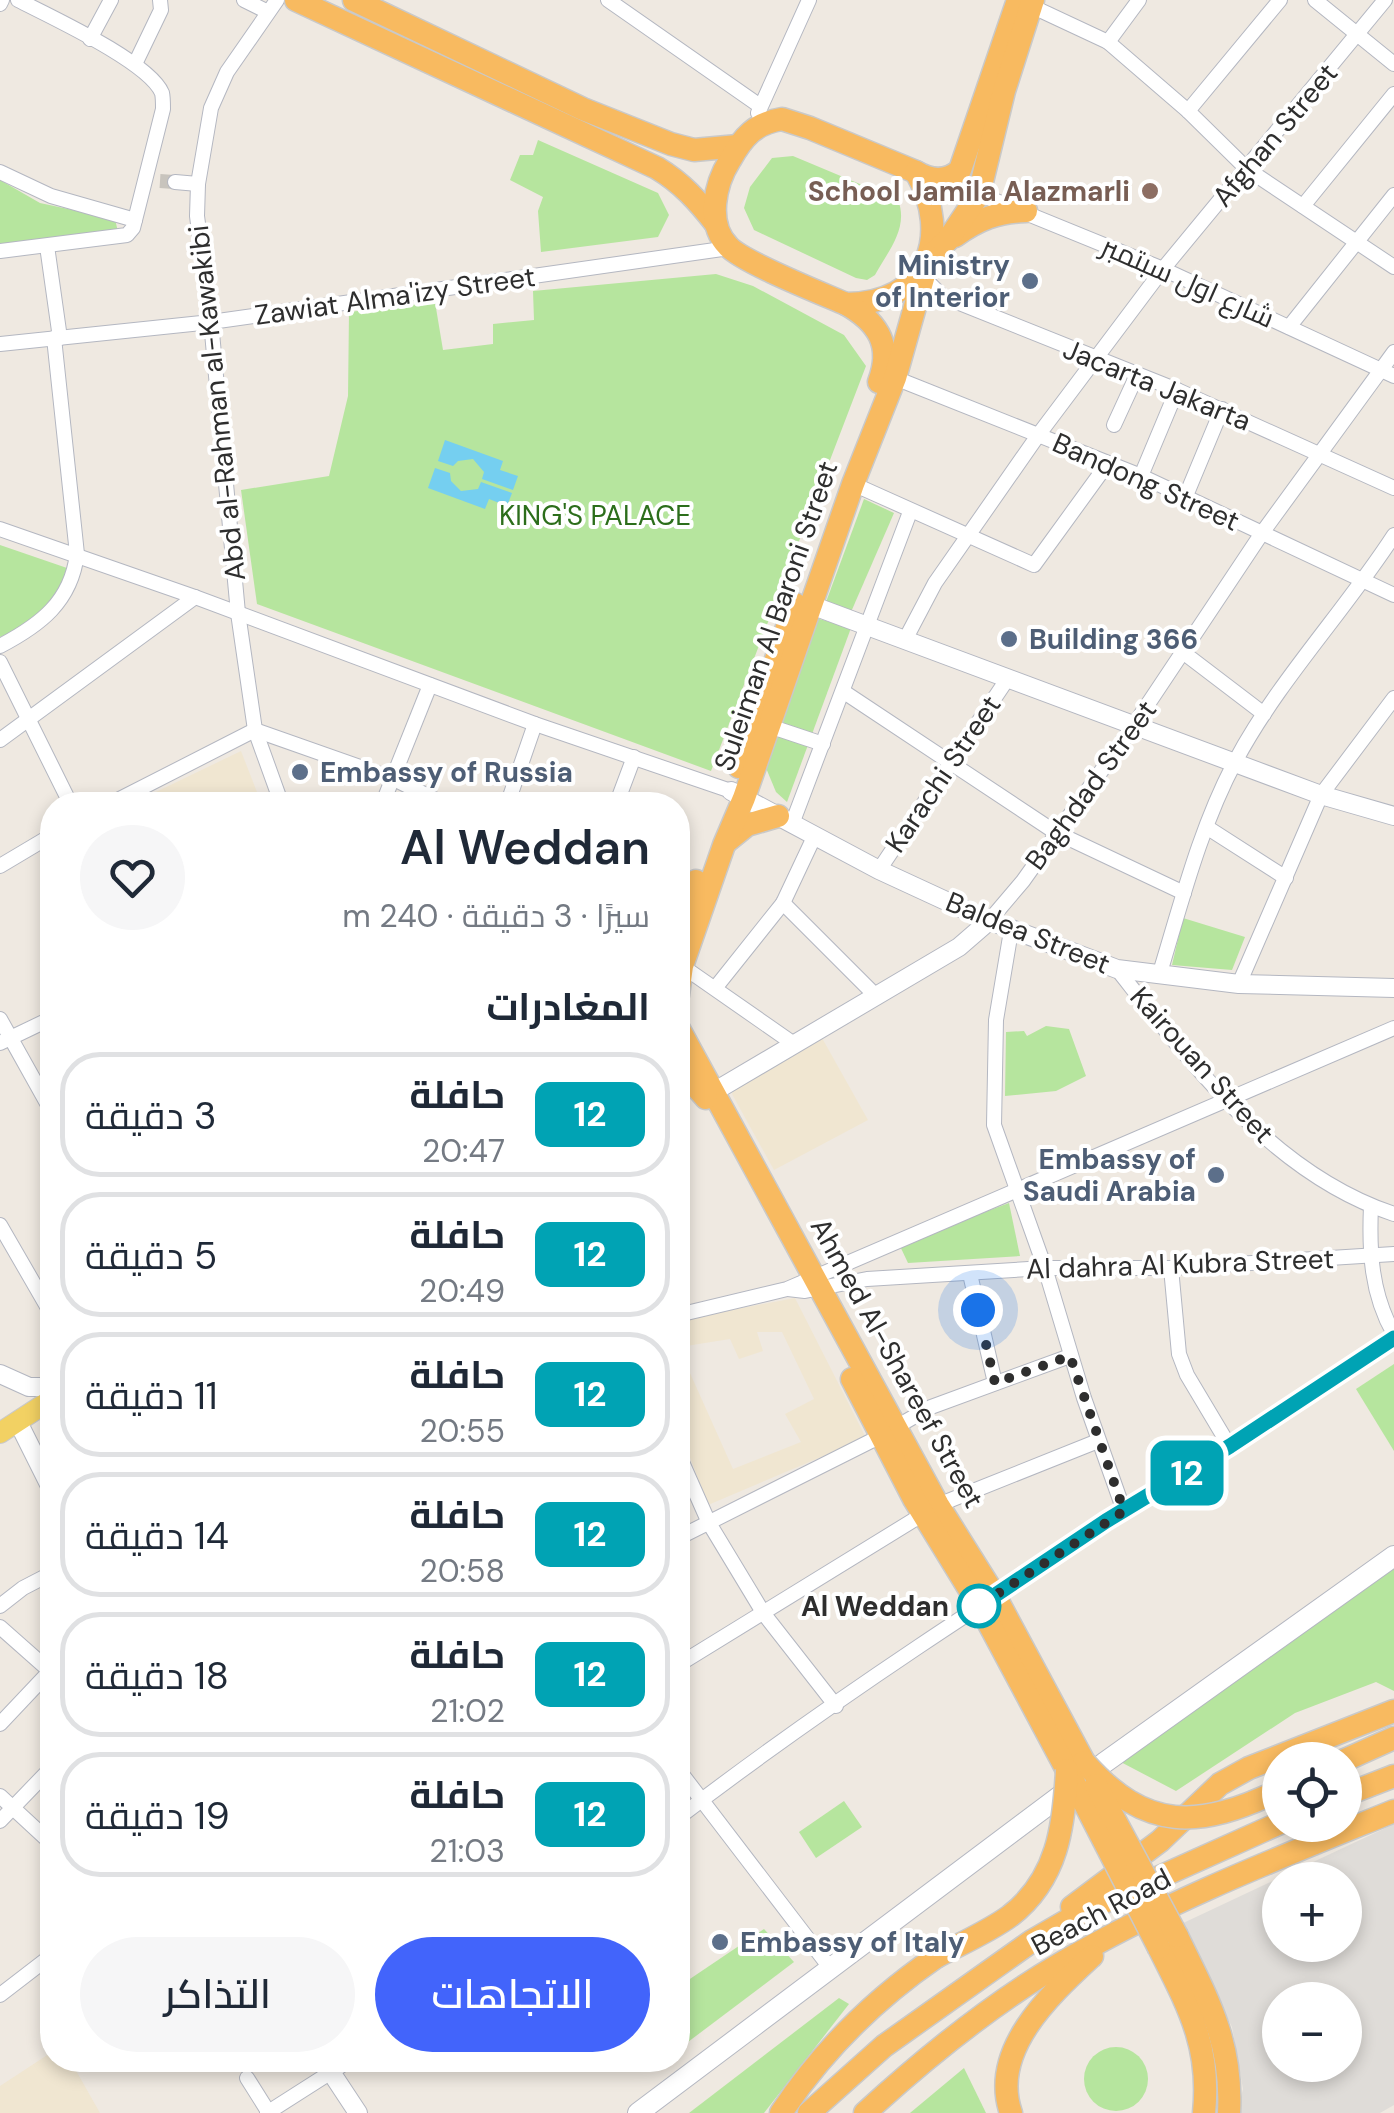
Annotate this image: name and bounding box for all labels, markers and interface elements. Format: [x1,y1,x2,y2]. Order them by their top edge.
street label: Afghan Street [1204,56,1346,214]
place label: School Jamila Alazmarli [808,173,1130,210]
marker: School Jamila Alazmarli [1139,180,1161,202]
street label: Abd al-Rahman al-Kawakibi [180,223,254,583]
street label: شارع اول سبتمبر [1094,227,1280,337]
place label: Ministry of Interior [875,247,1010,316]
street label: Zawiat Alma'izy Street [252,258,538,334]
marker: Ministry of Interior [1019,270,1041,292]
street label: Jacarta Jakarta [1058,330,1256,440]
street label: Bandong Street [1047,424,1245,540]
street label: Suleiman Al Baroni Street [706,456,846,776]
park label: KING'S PALACE [499,497,691,534]
place label: Building 366 [1029,621,1198,658]
marker: Building 366 [998,628,1020,650]
street label: Karachi Street [877,688,1009,860]
street label: Baghdad Street [1017,693,1165,877]
place label: Embassy of Russia [320,754,573,791]
marker: Embassy of Russia [289,761,311,783]
text: Al Weddan [400,816,650,879]
button: heart [80,825,185,930]
street label: Baldea Street [940,883,1116,983]
text: سيرًا · 3 دقيقة · 240 m [342,895,650,937]
street label: Kairouan Street [1122,979,1282,1151]
text: المغادرات [487,982,650,1032]
text: حافلة [409,1070,505,1120]
text: 3 دقيقة [85,1091,216,1141]
text: 12 [574,1091,606,1137]
text: 20:47 [422,1130,505,1172]
place label: Embassy of Saudi Arabia [1023,1141,1196,1210]
marker: Embassy of Saudi Arabia [1205,1164,1227,1186]
text: حافلة [409,1210,505,1260]
street label: Ahmed Al-Shareef Street [802,1211,992,1515]
text: 5 دقيقة [85,1231,217,1281]
text: 12 [574,1231,606,1277]
street label: Al dahra Al Kubra Street [1025,1240,1335,1288]
text: 20:49 [419,1270,505,1312]
your location [953,1285,1003,1335]
text: حافلة [409,1350,505,1400]
text: 11 دقيقة [85,1371,218,1421]
text: 12 [574,1371,606,1417]
text: 20:55 [419,1410,505,1452]
line badge: 12 [1142,1440,1232,1506]
text: 12 [1171,1450,1203,1496]
text: حافلة [409,1490,505,1540]
text: 14 دقيقة [85,1511,229,1561]
text: 12 [574,1511,606,1557]
text: 20:58 [420,1550,505,1592]
marker: Al Weddan [958,1585,1000,1627]
place label: Al Weddan [801,1588,949,1625]
text: حافلة [409,1630,505,1680]
text: 18 دقيقة [85,1651,229,1701]
text: 12 [574,1651,606,1697]
text: 21:02 [430,1690,505,1732]
map controls [1262,1742,1362,2082]
button: locate [1262,1742,1362,1842]
text: حافلة [409,1770,505,1820]
text: 19 دقيقة [85,1791,230,1841]
text: 12 [574,1791,606,1837]
text: 21:03 [429,1830,505,1872]
street label: Beach Road [1025,1860,1177,1964]
button: + [1262,1862,1362,1962]
place label: Embassy of Italy [740,1924,965,1961]
marker: Embassy of Italy [709,1931,731,1953]
button: التذاكر [80,1937,355,2052]
button: الاتجاهات [375,1937,650,2052]
button: − [1262,1982,1362,2082]

